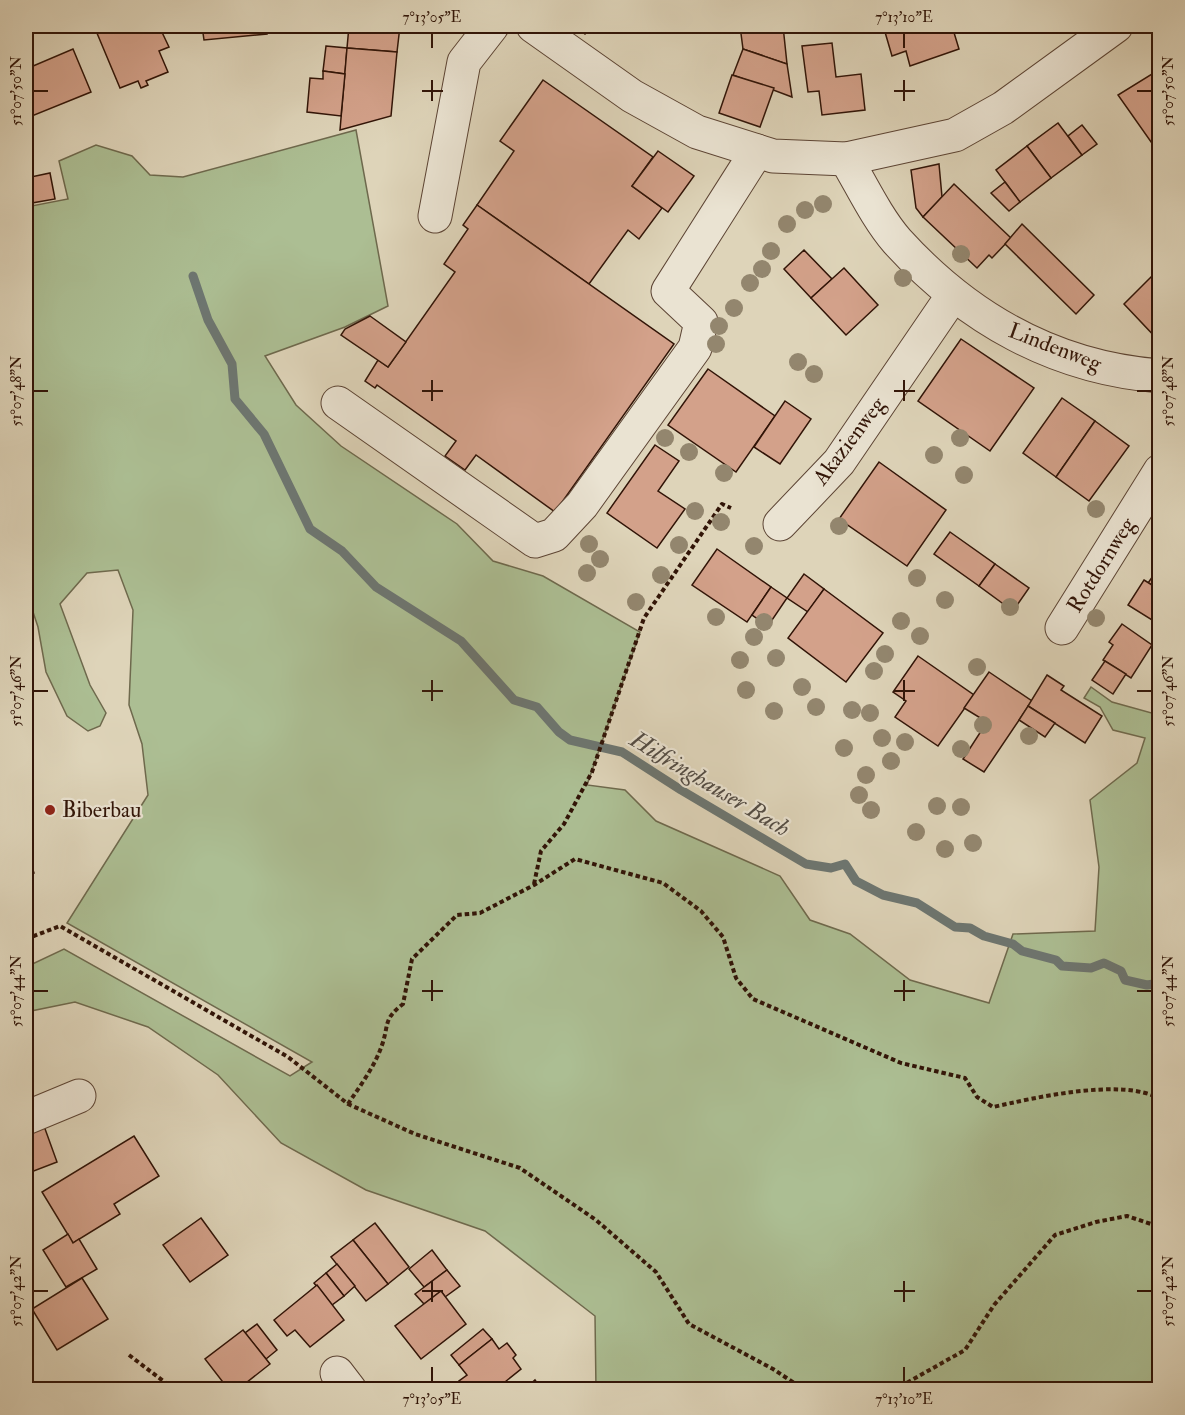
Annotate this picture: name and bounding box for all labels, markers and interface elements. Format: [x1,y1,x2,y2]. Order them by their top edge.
text: 7°13'05"E [403,8,462,27]
text: 7°13'10"E [875,8,933,27]
text: 51°07'50"N [7,56,26,126]
text: 51°07'50"N [1159,56,1178,126]
street label: Lindenweg [1004,316,1107,378]
text: 51°07'48"N [7,355,26,426]
text: 51°07'48"N [1159,355,1178,426]
street label: Akazienweg [806,390,892,492]
street label: Rotdornweg [1061,511,1142,618]
text: 51°07'46"N [7,655,26,727]
text: 51°07'46"N [1159,655,1178,727]
water label: Hilfringhauser Bach [623,724,796,844]
place label: Biberbau [62,796,141,824]
marker: Biberbau [43,803,57,817]
text: 51°07'44"N [7,955,26,1027]
text: 51°07'44"N [1159,955,1178,1027]
text: 51°07'42"N [7,1255,26,1327]
text: 51°07'42"N [1159,1255,1178,1327]
text: 7°13'05"E [403,1390,462,1409]
text: 7°13'10"E [875,1390,933,1409]

